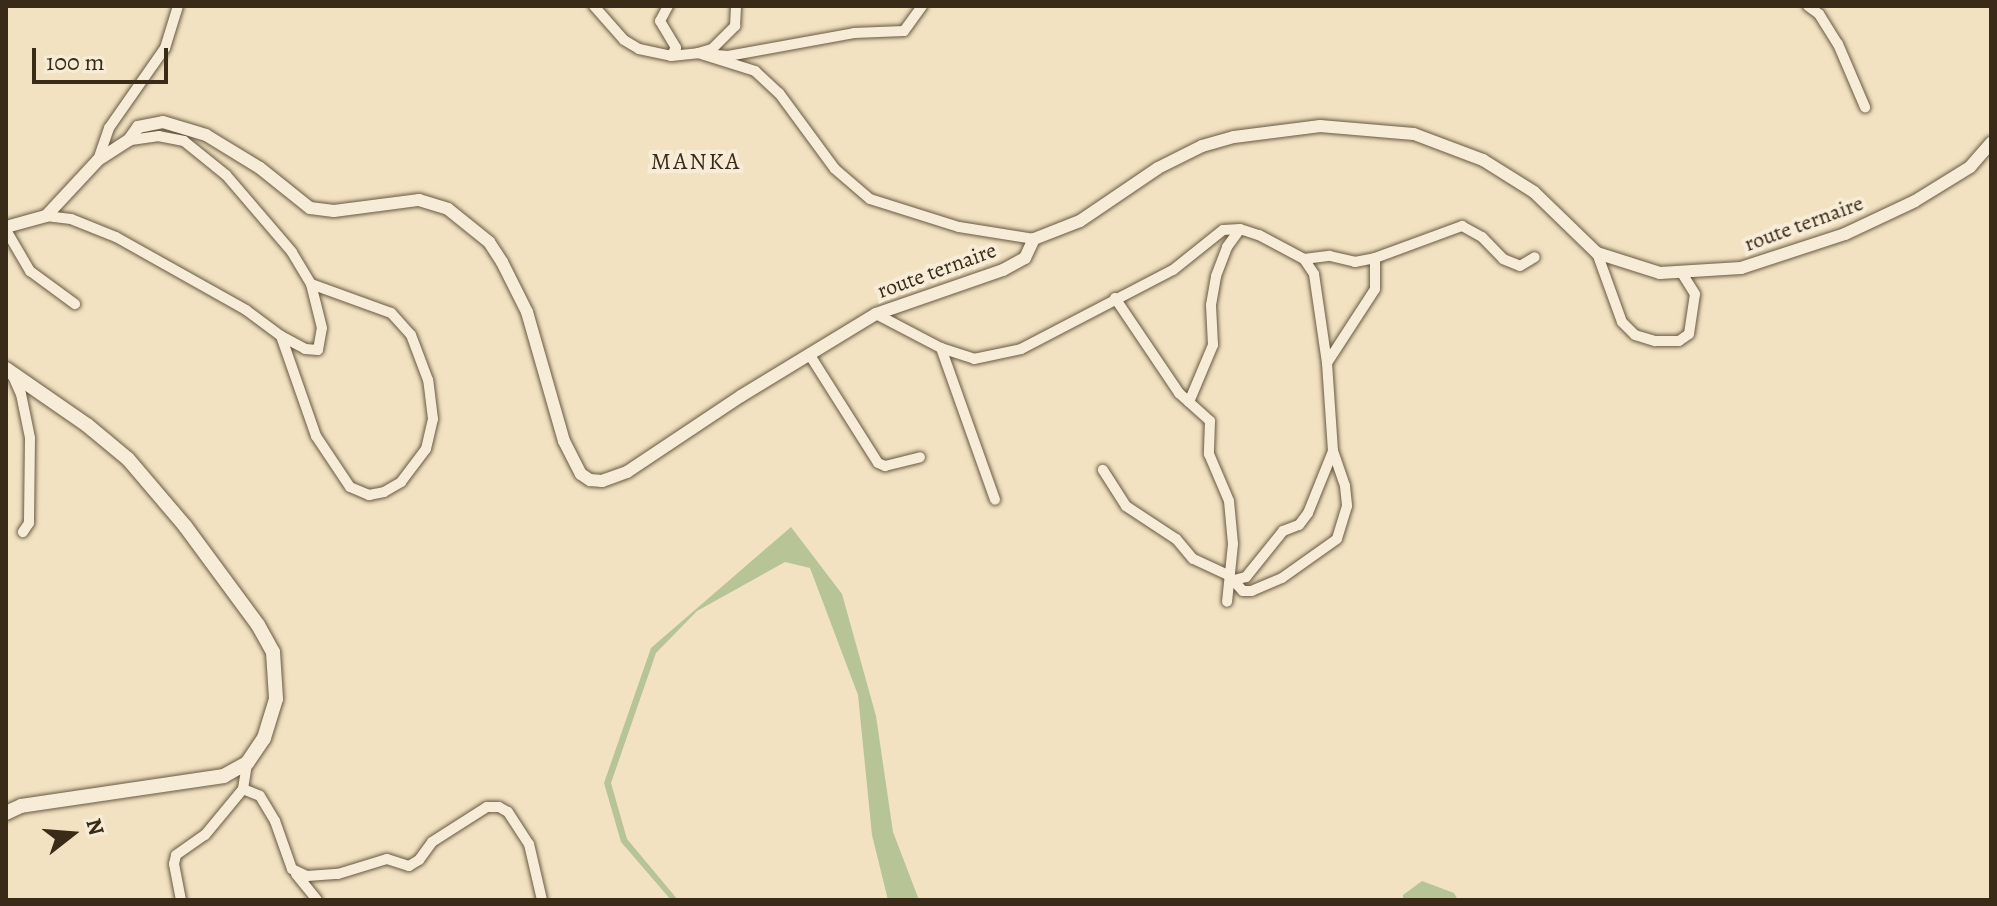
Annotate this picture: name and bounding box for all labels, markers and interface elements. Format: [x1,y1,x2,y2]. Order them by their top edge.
scale bar [36,32,172,82]
text: 100 m [46,46,105,78]
district label: MANKA [651,148,741,176]
street label: route ternaire [1741,190,1867,258]
street label: route ternaire [874,237,1000,305]
north arrow [32,794,112,874]
text: N [78,815,112,839]

